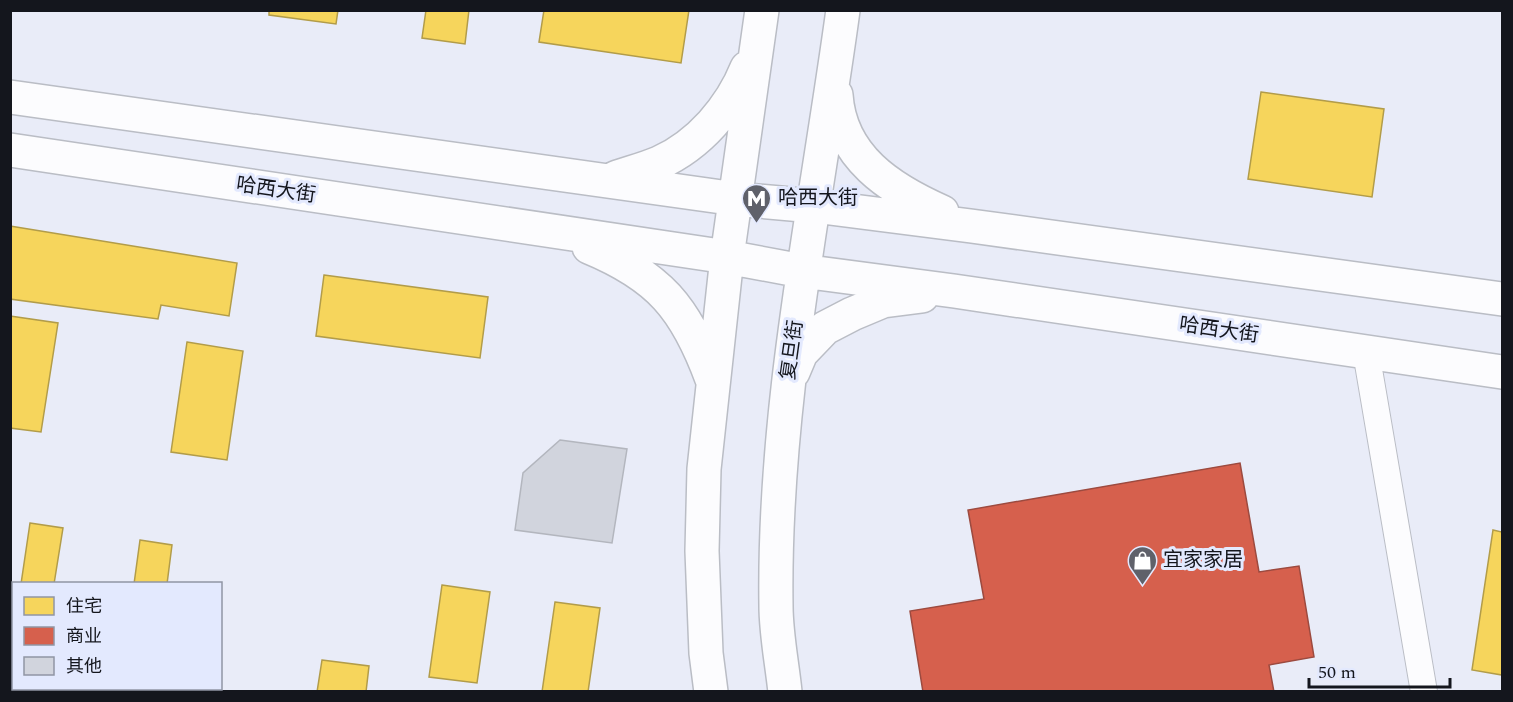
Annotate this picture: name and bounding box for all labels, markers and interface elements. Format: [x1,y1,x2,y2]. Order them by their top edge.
street label: 哈西大街 [234,170,318,210]
metro station icon: 哈西大街 [741,182,773,224]
place label: 哈西大街 [778,183,858,213]
street label: 哈西大街 [1177,310,1261,350]
street label: 复旦街 [773,318,811,382]
shop icon: 宜家家居 [1126,544,1158,586]
place label: 宜家家居 [1163,545,1243,575]
legend [12,582,222,690]
text: 住宅 [66,593,102,620]
text: 商业 [66,623,102,650]
scale bar [1309,651,1450,689]
text: 其他 [66,653,102,680]
text: 50 m [1318,659,1356,686]

